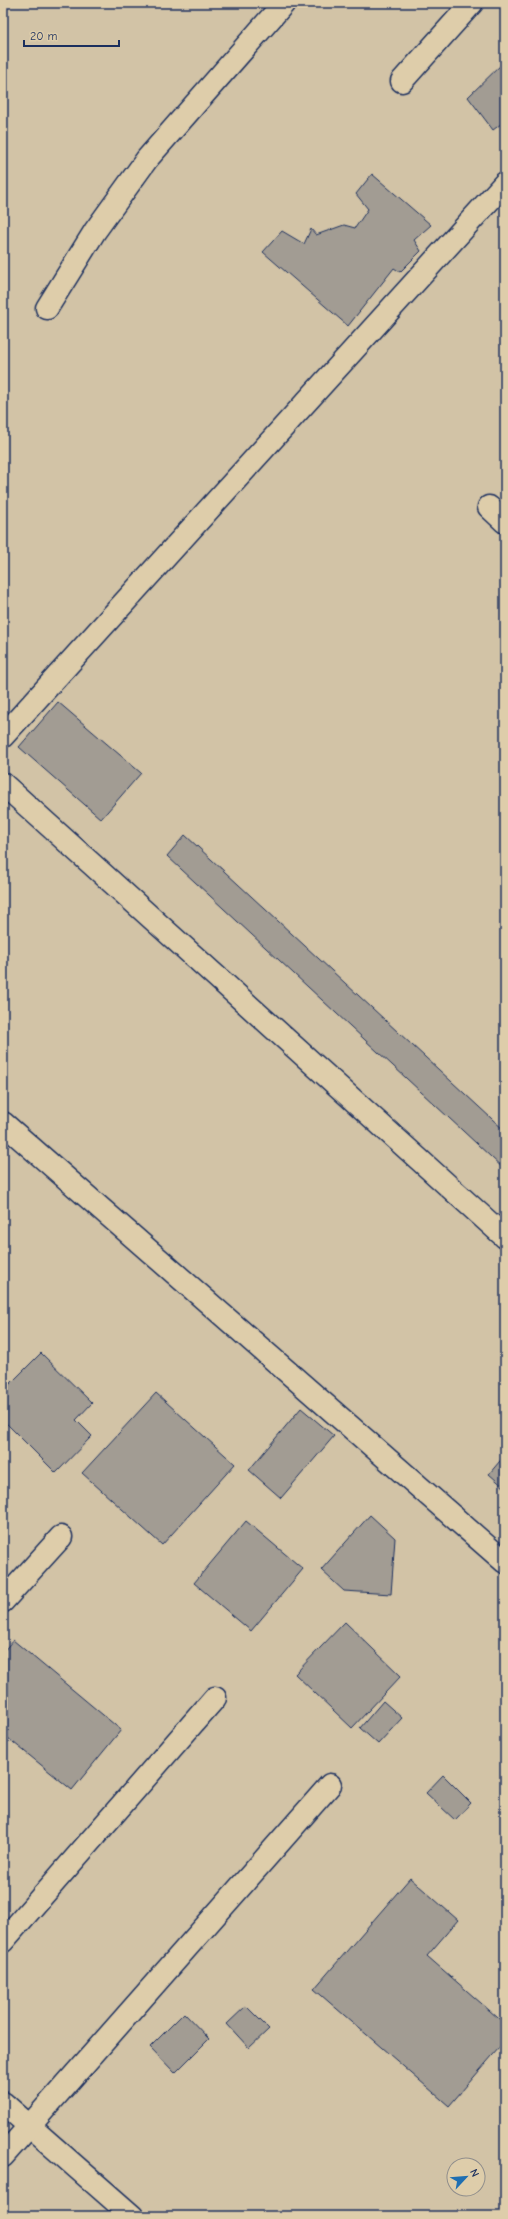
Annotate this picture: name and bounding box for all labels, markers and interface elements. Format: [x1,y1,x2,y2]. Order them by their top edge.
scale bar [24,22,119,48]
text: 20 m [30,29,58,43]
north arrow [446,2157,486,2197]
text: N [467,2167,482,2179]

